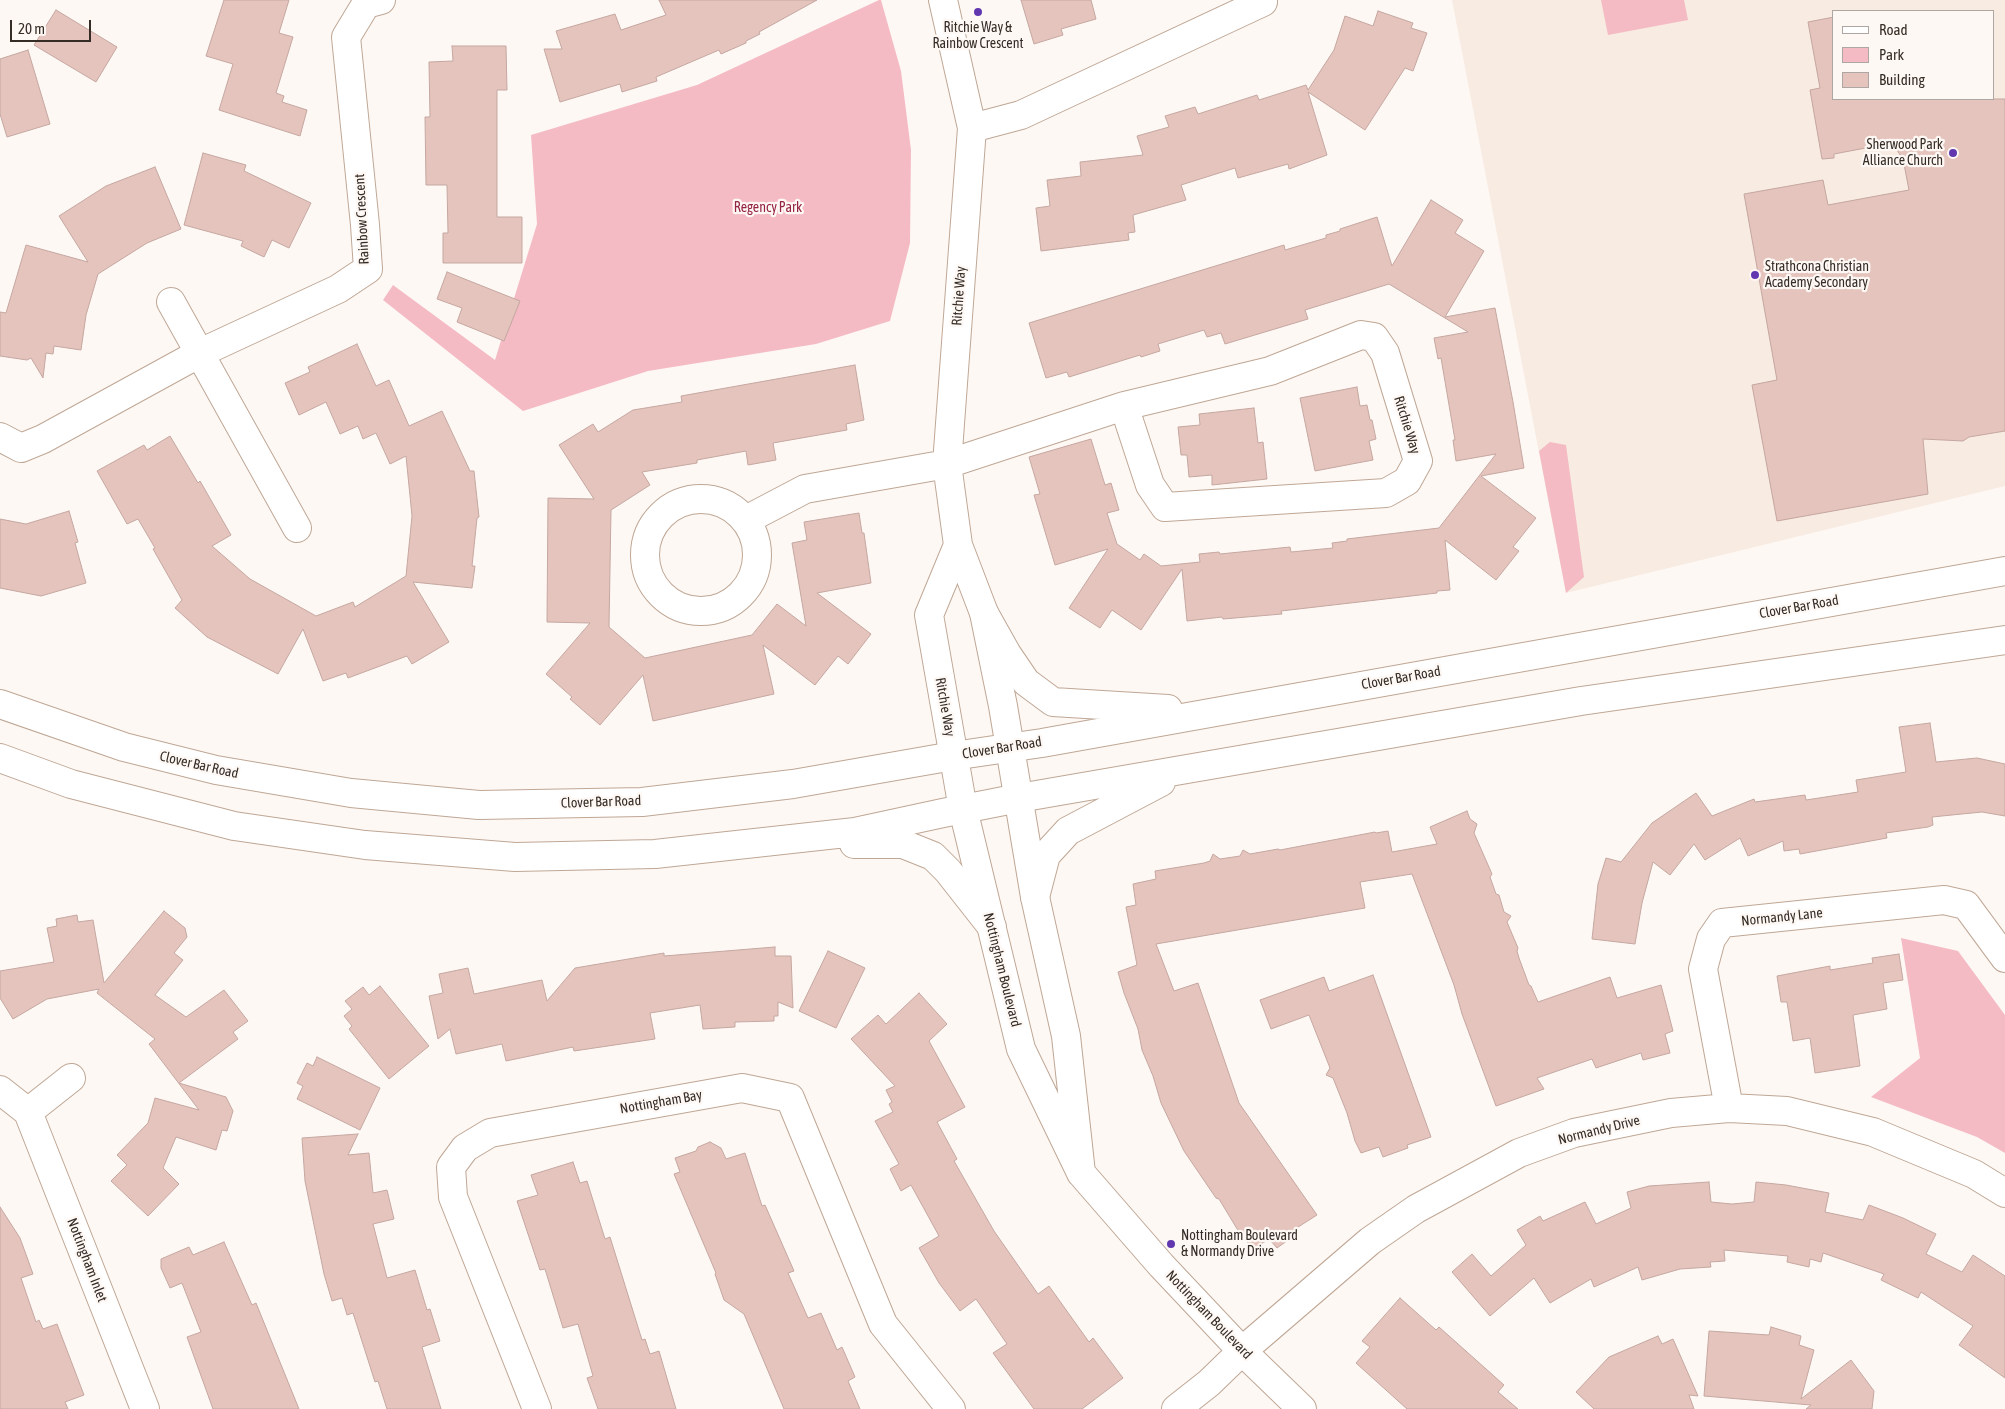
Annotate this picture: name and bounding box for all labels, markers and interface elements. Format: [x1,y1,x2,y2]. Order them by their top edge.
marker: Ritchie Way & Rainbow Crescent [972,6,984,18]
scale bar [12,10,94,42]
legend [1832,10,1995,100]
text: 20 m [18,20,45,37]
place label: Ritchie Way & Rainbow Crescent [933,20,1023,52]
text: Road [1879,21,1908,38]
text: Park [1879,46,1904,63]
text: Building [1879,71,1925,88]
place label: Sherwood Park Alliance Church [1863,137,1943,170]
marker: Sherwood Park Alliance Church [1947,147,1959,159]
street label: Rainbow Crescent [351,173,373,265]
park label: Regency Park [734,200,802,216]
place label: Strathcona Christian Academy Secondary [1765,259,1869,292]
street label: Ritchie Way [949,266,969,326]
marker: Strathcona Christian Academy Secondary [1749,269,1761,281]
street label: Ritchie Way [1390,394,1424,456]
street label: Clover Bar Road [1758,592,1840,622]
street label: Clover Bar Road [1360,663,1442,693]
street label: Ritchie Way [932,676,958,738]
street label: Clover Bar Road [961,733,1043,763]
street label: Clover Bar Road [158,748,240,782]
street label: Clover Bar Road [561,792,641,812]
street label: Normandy Lane [1740,904,1824,930]
street label: Nottingham Boulevard [980,911,1024,1029]
street label: Nottingham Bay [619,1087,703,1117]
street label: Normandy Drive [1556,1112,1642,1148]
street label: Nottingham Inlet [63,1216,111,1304]
place label: Nottingham Boulevard & Normandy Drive [1181,1228,1298,1260]
marker: Nottingham Boulevard & Normandy Drive [1165,1238,1177,1250]
street label: Nottingham Boulevard [1162,1267,1256,1363]

